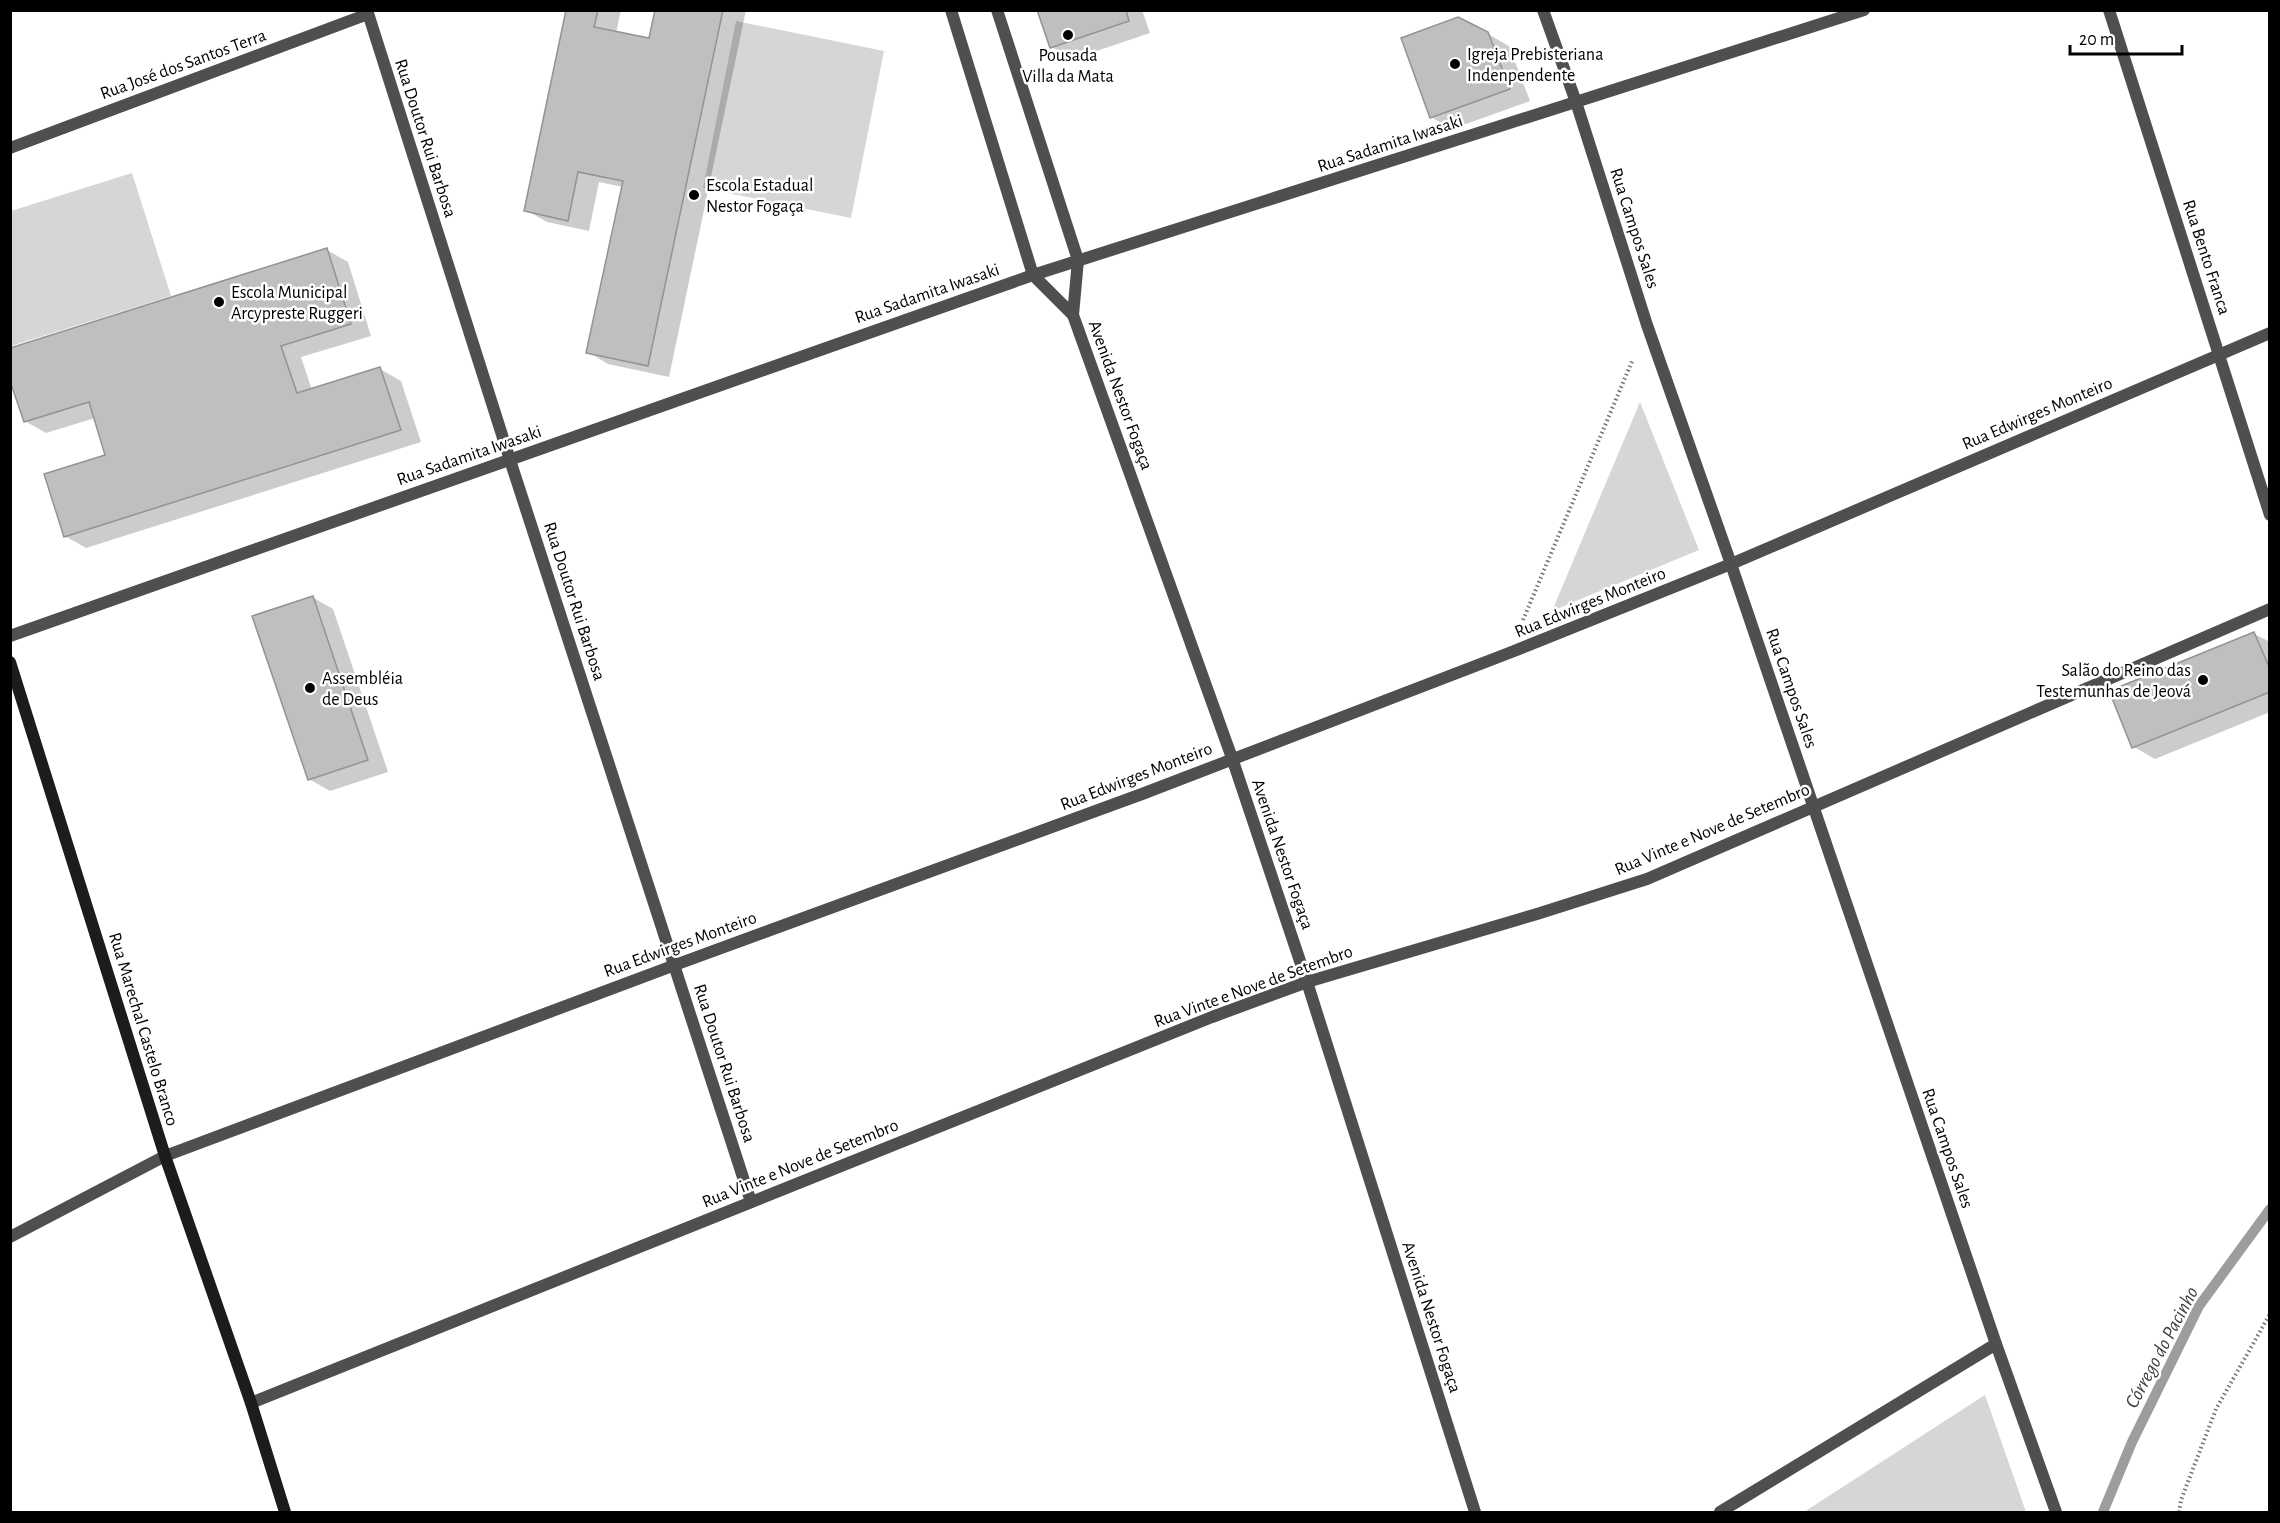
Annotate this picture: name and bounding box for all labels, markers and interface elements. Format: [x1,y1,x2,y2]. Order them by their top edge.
scale bar [2070,18,2182,56]
street label: Rua José dos Santos Terra [98,27,269,103]
marker: Pousada Villa da Mata [1061,28,1075,42]
text: 20 m [2079,31,2114,49]
place label: Igreja Prebisteriana Indenpendente [1467,46,1603,85]
place label: Pousada Villa da Mata [1022,47,1114,86]
street label: Rua Doutor Rui Barbosa [391,57,459,220]
marker: Igreja Prebisteriana Indenpendente [1448,57,1462,71]
street label: Rua Sadamita Iwasaki [1315,112,1465,176]
street label: Rua Campos Sales [1606,166,1662,291]
place label: Escola Estadual Nestor Fogaça [706,177,813,216]
marker: Escola Estadual Nestor Fogaça [687,188,701,202]
street label: Rua Bento Franca [2179,198,2233,317]
street label: Rua Sadamita Iwasaki [853,261,1002,327]
place label: Escola Municipal Arcypreste Ruggeri [231,284,363,323]
marker: Escola Municipal Arcypreste Ruggeri [212,295,226,309]
street label: Avenida Nestor Fogaça [1085,318,1155,473]
street label: Rua Edwirges Monteiro [1960,374,2115,454]
street label: Rua Sadamita Iwasaki [395,423,544,489]
street label: Rua Doutor Rui Barbosa [540,520,608,683]
street label: Rua Edwirges Monteiro [1512,564,1669,641]
street label: Rua Campos Sales [1762,626,1820,751]
place label: Salão do Reino das Testemunhas de Jeová [2036,662,2191,701]
place label: Assembléia de Deus [322,670,403,709]
marker: Salão do Reino das Testemunhas de Jeová [2196,673,2210,687]
marker: Assembléia de Deus [303,681,317,695]
street label: Rua Edwirges Monteiro [1058,740,1215,814]
street label: Avenida Nestor Fogaça [1248,777,1316,932]
street label: Rua Vinte e Nove de Setembro [1612,781,1813,879]
street label: Rua Edwirges Monteiro [602,909,759,981]
street label: Rua Marechal Castelo Branco [105,931,181,1128]
street label: Rua Vinte e Nove de Setembro [1152,943,1355,1031]
street label: Rua Doutor Rui Barbosa [690,982,758,1145]
street label: Rua Campos Sales [1918,1086,1976,1211]
street label: Rua Vinte e Nove de Setembro [700,1116,901,1212]
street label: Avenida Nestor Fogaça [1398,1240,1464,1395]
water label: Córrego do Pacinho [2122,1284,2202,1411]

